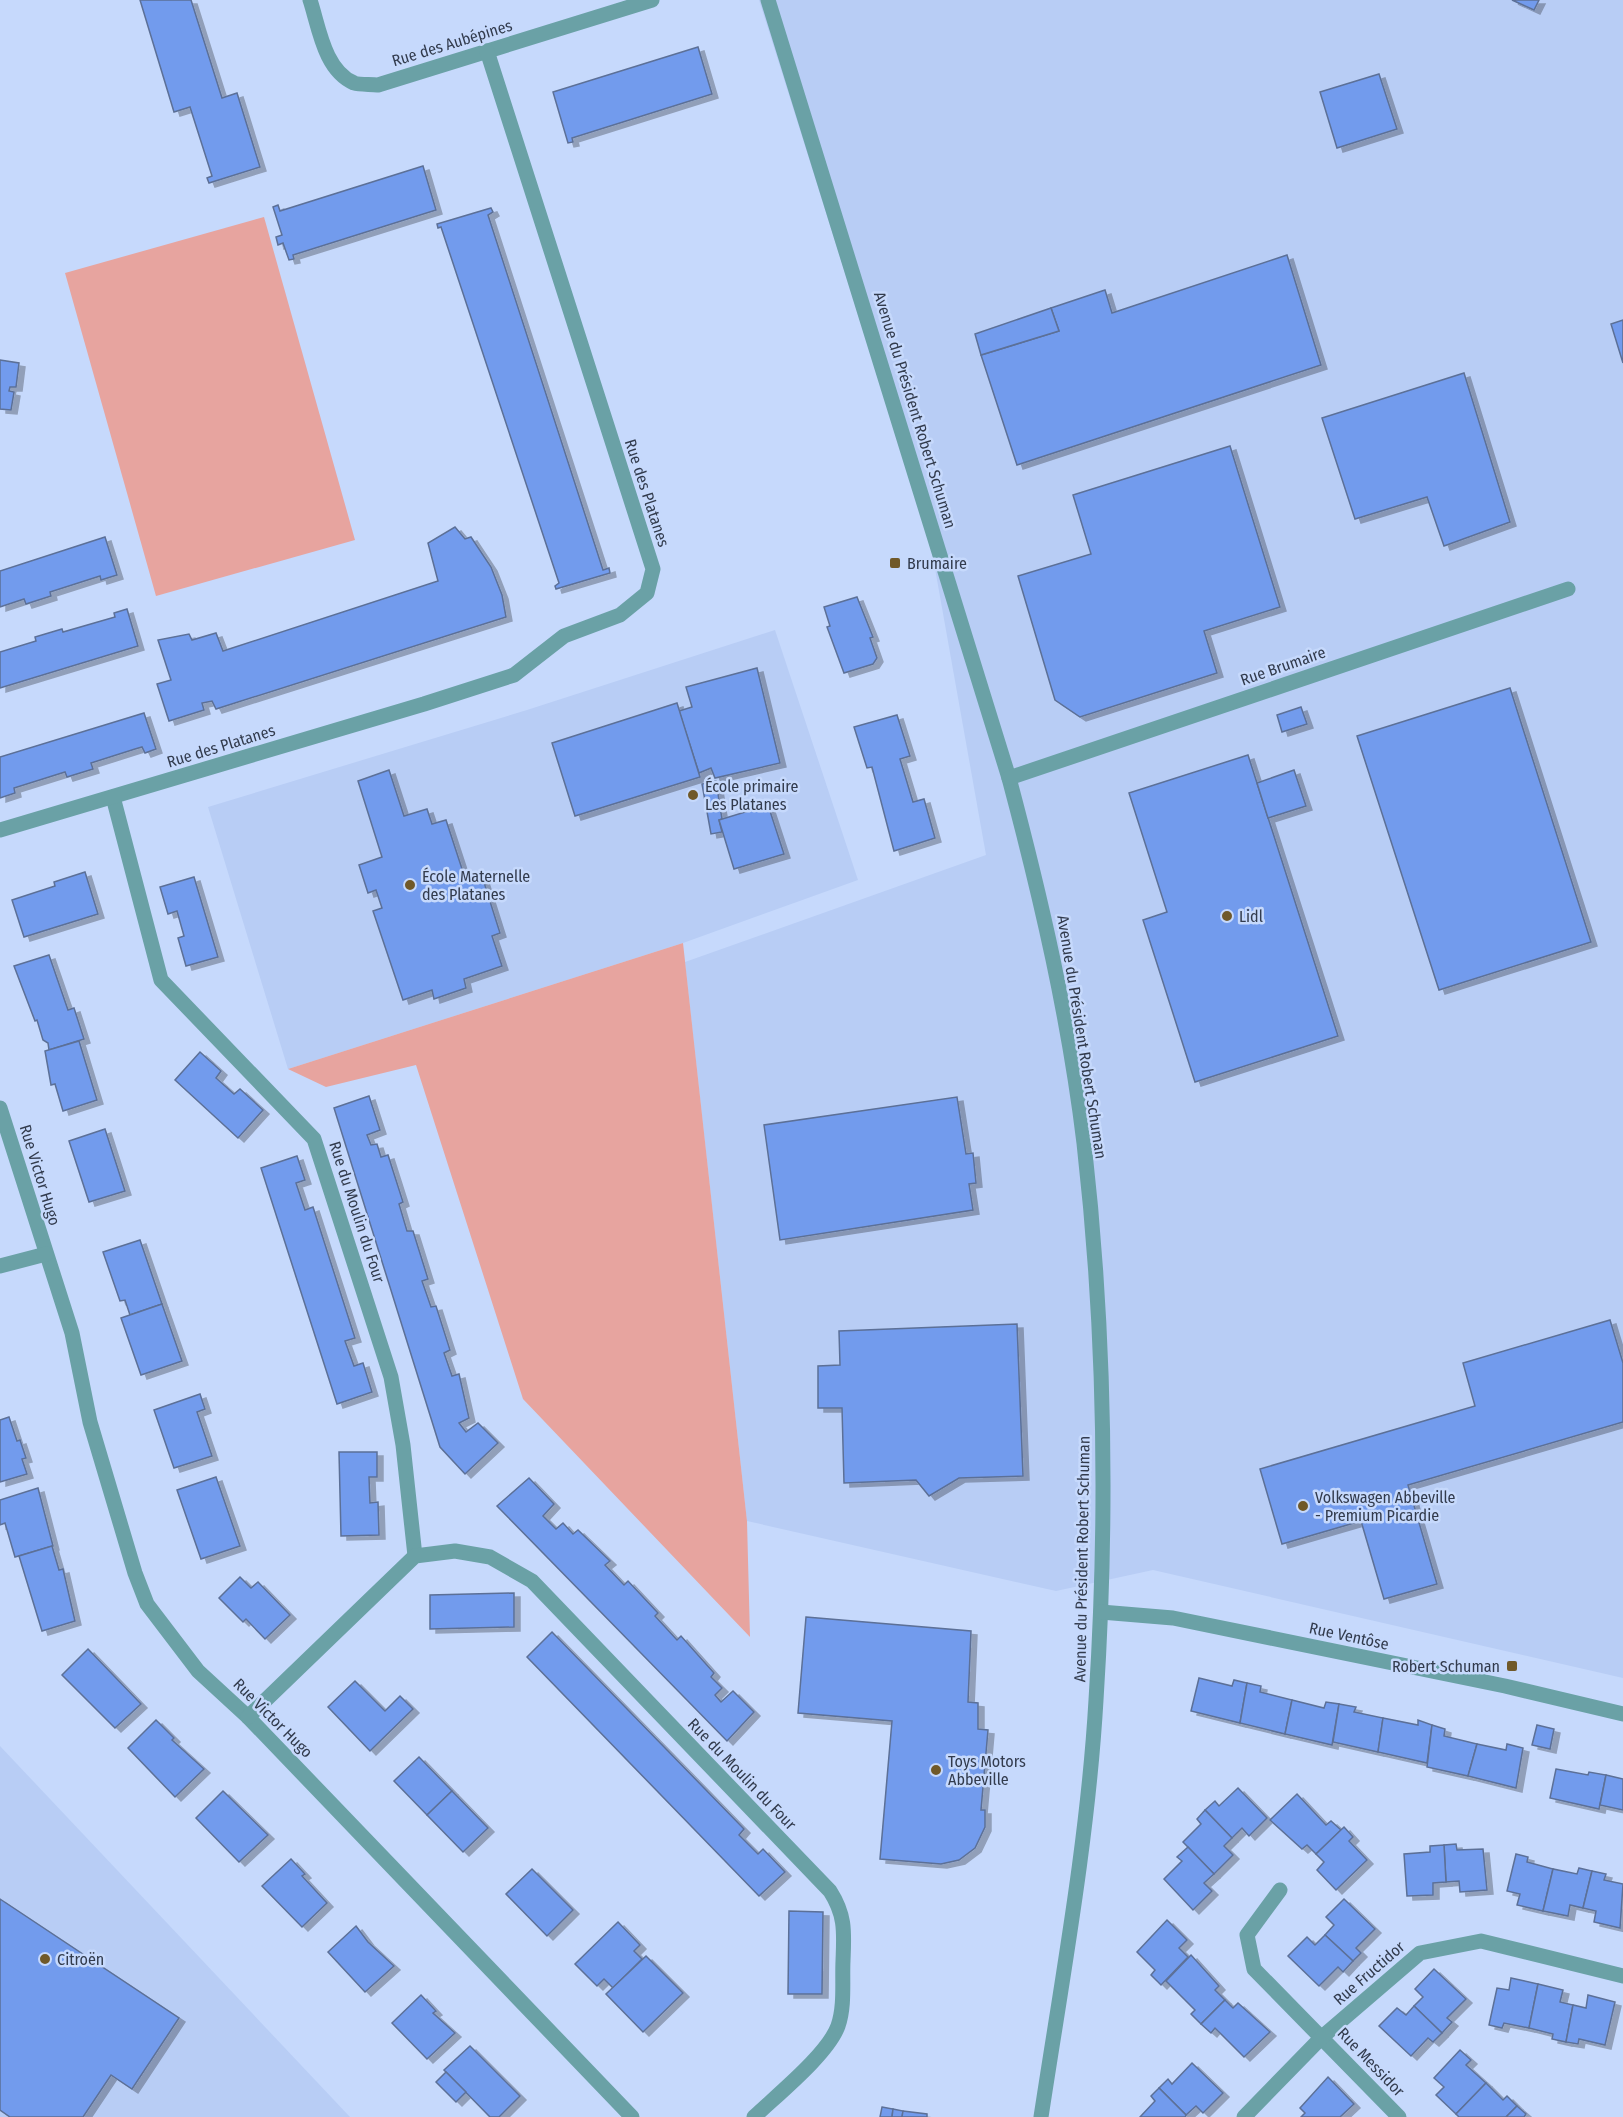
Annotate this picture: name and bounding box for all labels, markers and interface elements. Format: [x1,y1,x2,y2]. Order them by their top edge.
street label: Rue des Aubépines [390,16,515,70]
street label: Avenue du Président Robert Schuman [870,289,960,531]
street label: Rue des Platanes [621,437,673,549]
place label: Brumaire [907,554,967,573]
marker: Brumaire [888,556,902,570]
street label: Rue Brumaire [1238,643,1328,689]
street label: Rue des Platanes [165,720,278,771]
place label: École primaire Les Platanes [705,777,798,814]
marker: École primaire Les Platanes [686,788,700,802]
place label: École Maternelle des Platanes [422,867,530,904]
marker: École Maternelle des Platanes [403,878,417,892]
place label: Lidl [1239,907,1263,926]
marker: Lidl [1220,909,1234,923]
street label: Avenue du Président Robert Schuman [1053,914,1111,1160]
street label: Rue Victor Hugo [16,1122,64,1228]
street label: Rue du Moulin du Four [325,1139,389,1286]
street label: Avenue du Président Robert Schuman [1070,1436,1094,1682]
place label: Volkswagen Abbeville - Premium Picardie [1315,1488,1456,1525]
marker: Volkswagen Abbeville - Premium Picardie [1296,1499,1310,1513]
street label: Rue Ventôse [1307,1618,1391,1654]
place label: Robert Schuman [1392,1657,1500,1676]
marker: Robert Schuman [1505,1659,1519,1673]
street label: Rue Victor Hugo [229,1674,317,1762]
street label: Rue du Moulin du Four [684,1714,800,1834]
place label: Toys Motors Abbeville [948,1752,1026,1789]
marker: Toys Motors Abbeville [929,1763,943,1777]
street label: Rue Fructidor [1330,1937,1409,2009]
place label: Citroën [57,1950,104,1969]
marker: Citroën [38,1952,52,1966]
street label: Rue Messidor [1334,2024,1409,2101]

